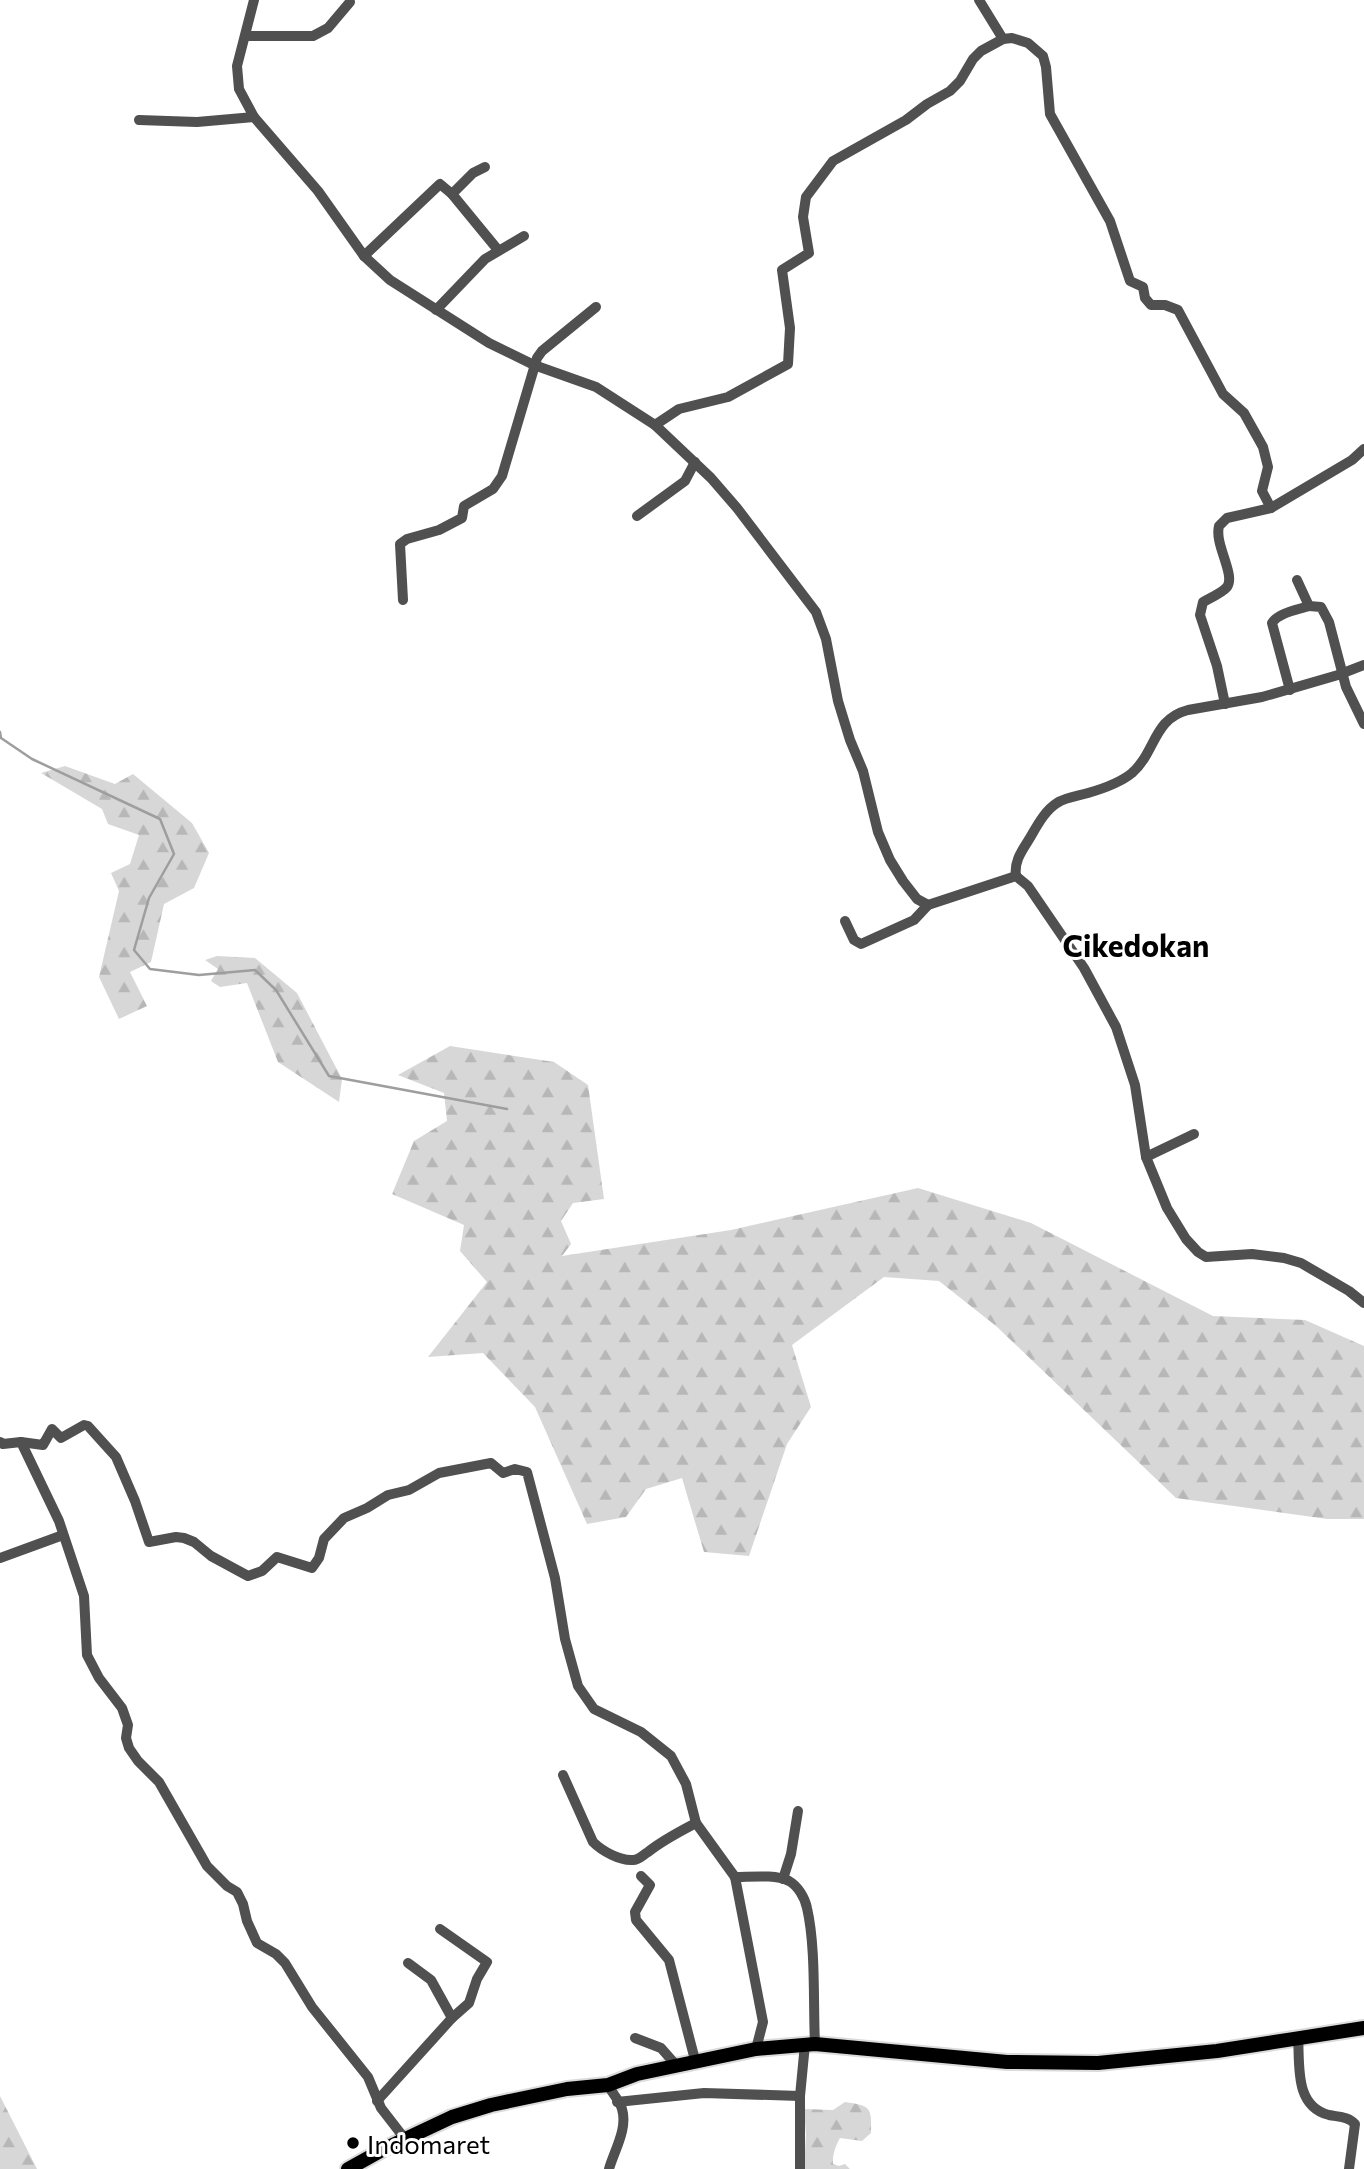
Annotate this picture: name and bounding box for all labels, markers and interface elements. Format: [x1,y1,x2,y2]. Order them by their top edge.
district label: Cikedokan [1063,926,1209,963]
place label: Indomaret [367,2128,490,2159]
marker: Indomaret [345,2135,361,2151]

